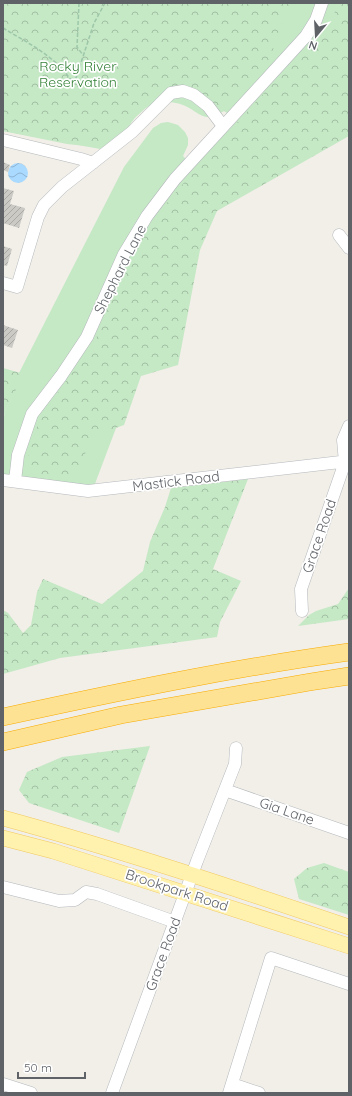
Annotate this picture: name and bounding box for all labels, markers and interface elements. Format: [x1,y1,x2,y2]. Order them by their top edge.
north arrow [296,16,336,56]
text: N [307,38,319,53]
park label: Rocky River Reservation [39,57,117,91]
street label: Shephard Lane [90,221,150,317]
street label: Mastick Road [131,467,221,495]
street label: Grace Road [298,497,340,575]
street label: Gia Lane [257,793,317,829]
street label: Brookpark Road [123,865,231,915]
street label: Grace Road [141,915,185,993]
scale bar [18,1054,85,1080]
text: 50 m [24,1060,52,1075]

